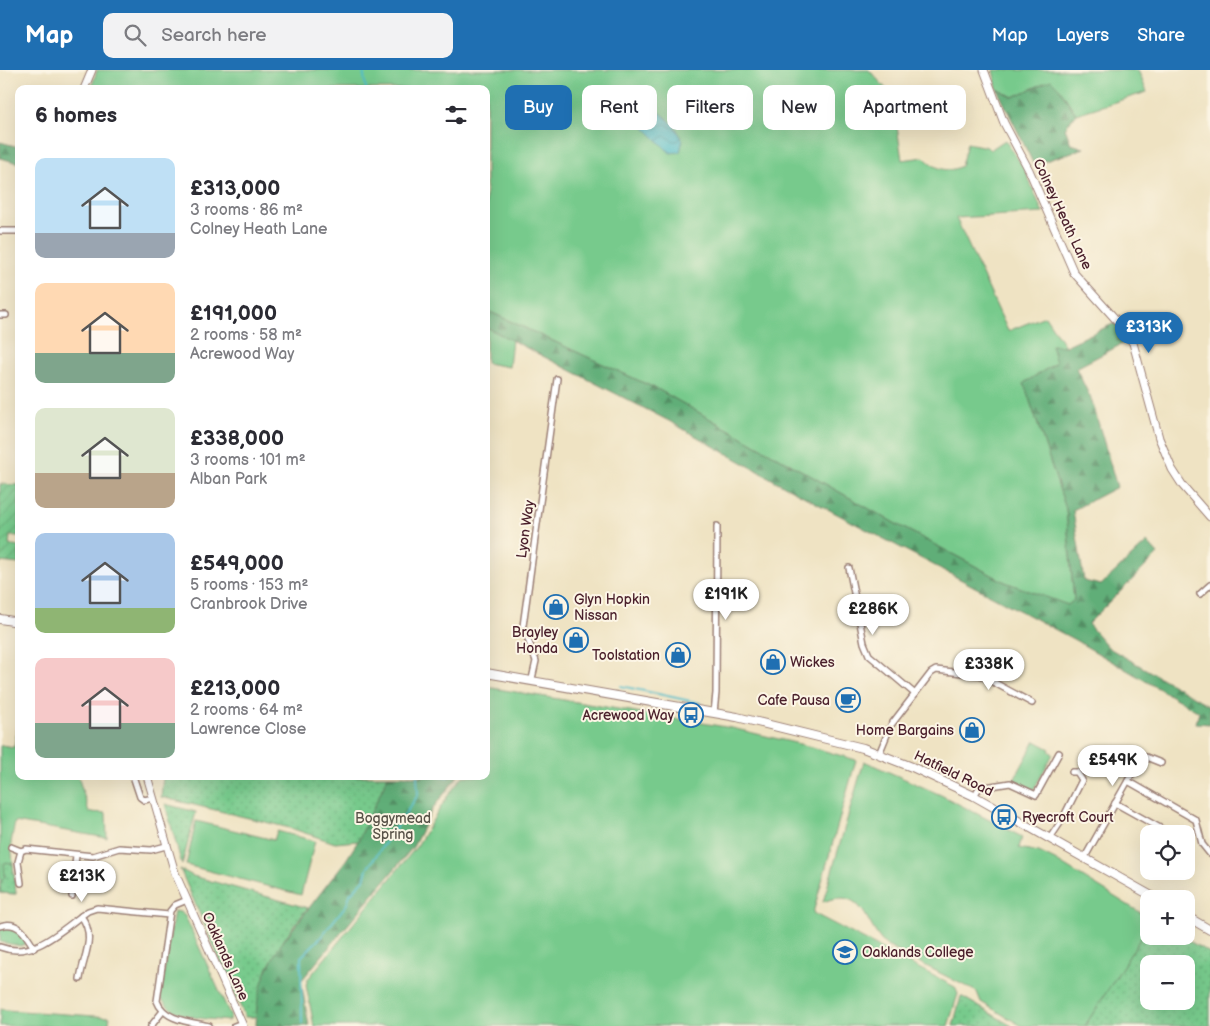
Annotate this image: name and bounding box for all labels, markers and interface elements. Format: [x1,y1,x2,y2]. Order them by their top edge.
search box [103,13,453,58]
text: Map [25,21,73,50]
icon: search [121,21,149,49]
text: Search here [161,24,267,47]
text: Map [992,25,1028,46]
text: Layers [1056,25,1109,46]
text: Share [1137,25,1185,46]
chip: Buy [505,85,572,130]
chip: Rent [582,85,657,130]
chip: Filters [667,85,753,130]
chip: New [763,85,835,130]
chip: Apartment [845,85,966,130]
icon: filters [442,101,470,129]
text: 6 homes [35,103,117,128]
street label: Colney Heath Lane [1029,156,1096,272]
text: £313,000 [190,176,280,201]
icon: home [75,178,135,238]
text: 3 rooms · 86 m² [190,201,303,220]
text: Colney Heath Lane [190,220,328,239]
text: £191,000 [190,301,277,326]
icon: home [75,303,135,363]
pin: £313K [1114,312,1184,354]
text: £313K [1126,318,1172,337]
text: 2 rooms · 58 m² [190,326,302,345]
text: Acrewood Way [190,345,295,364]
text: £338,000 [190,426,284,451]
icon: home [75,428,135,488]
text: 3 rooms · 101 m² [190,451,306,470]
text: Alban Park [190,470,267,489]
street label: Lyon Way [513,498,538,559]
text: £549,000 [190,551,284,576]
icon: home [75,553,135,613]
text: 5 rooms · 153 m² [190,576,308,595]
pin: £191K [691,578,761,621]
text: £191K [704,585,748,604]
place label: Glyn Hopkin Nissan [574,591,650,624]
shop icon: Glyn Hopkin Nissan [543,594,569,620]
pin: £286K [838,594,908,636]
text: Cranbrook Drive [190,595,307,614]
text: £286K [848,600,898,619]
place label: Brayley Honda [512,624,559,657]
shop icon: Brayley Honda [563,627,589,653]
shop icon: Toolstation [665,642,691,668]
place label: Toolstation [592,647,660,664]
pin: £338K [954,648,1024,691]
shop icon: Wickes [760,649,786,675]
place label: Wickes [790,654,835,671]
text: £338K [964,655,1014,674]
text: £213,000 [190,676,280,701]
icon: home [75,678,135,738]
cafe icon: Cafe Pausa [835,687,861,713]
place label: Cafe Pausa [757,692,830,709]
text: 2 rooms · 64 m² [190,701,303,720]
bus stop icon: Acrewood Way [678,702,704,728]
place label: Acrewood Way [583,707,675,724]
shop icon: Home Bargains [959,717,985,743]
text: Lawrence Close [190,720,306,739]
place label: Home Bargains [856,722,954,739]
pin: £549K [1078,744,1148,787]
street label: Hatfield Road [911,747,996,800]
text: £549K [1089,751,1137,770]
bus stop icon: Ryecroft Court [991,804,1017,830]
place label: Ryecroft Court [1022,809,1114,826]
park label: Boggymead Spring [355,810,431,843]
map controls [1140,825,1195,1010]
button: locate [1140,825,1195,880]
pin: £213K [47,860,117,903]
text: £213K [59,867,105,886]
button: + [1140,890,1195,945]
street label: Oaklands Lane [199,910,253,1003]
school or university icon: Oaklands College [832,939,858,965]
place label: Oaklands College [862,944,974,961]
button: − [1140,955,1195,1010]

